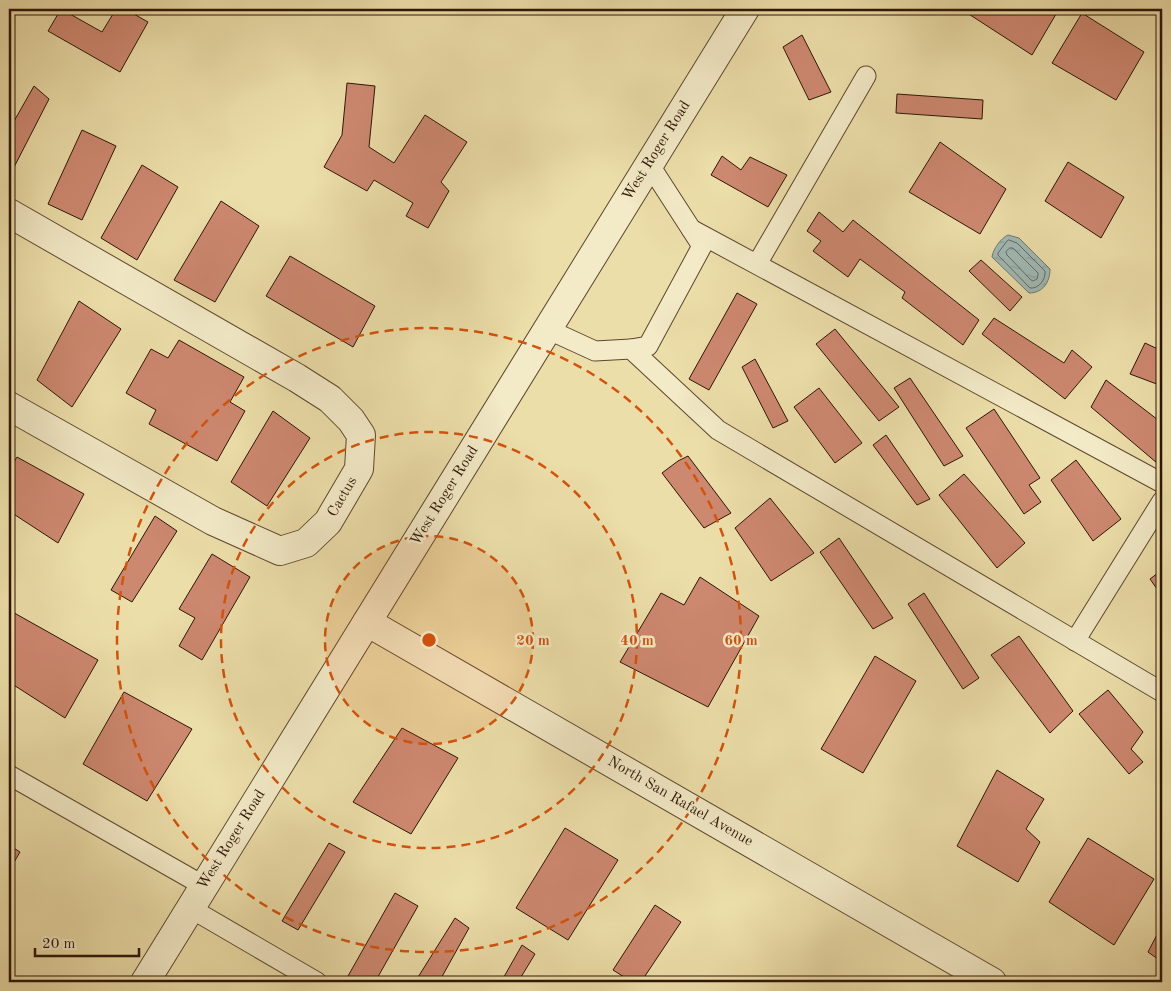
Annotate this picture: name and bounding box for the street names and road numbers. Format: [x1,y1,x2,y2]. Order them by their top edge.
street label: West Roger Road [620,98,694,203]
street label: West Roger Road [408,443,482,548]
street label: Cactus [326,474,360,520]
street label: North San Rafael Avenue [605,754,755,850]
street label: West Roger Road [195,787,269,892]

